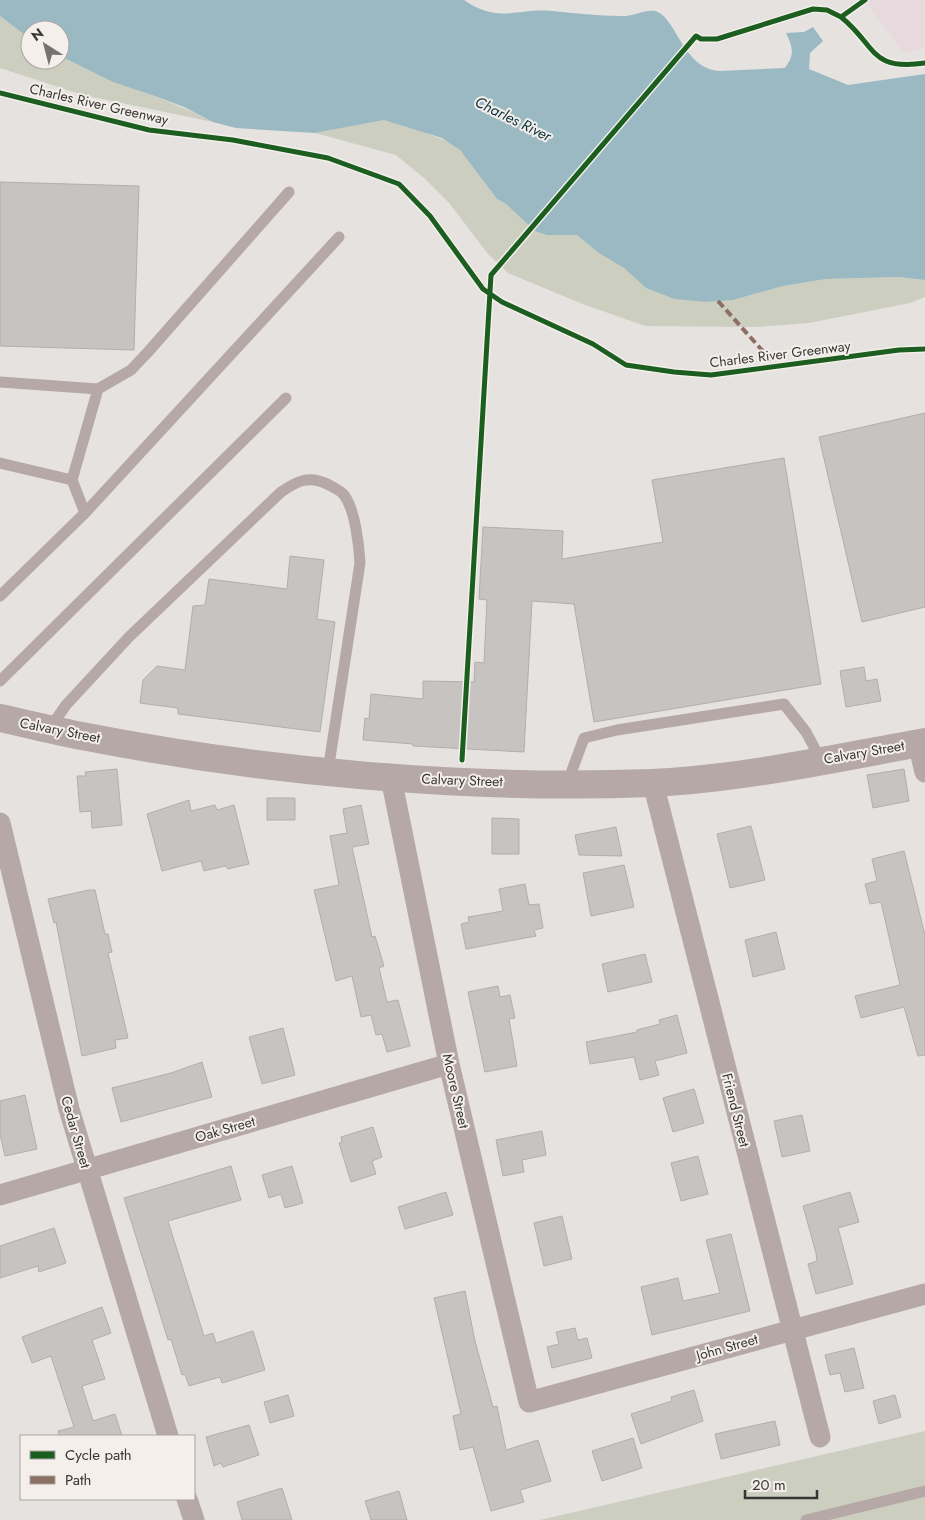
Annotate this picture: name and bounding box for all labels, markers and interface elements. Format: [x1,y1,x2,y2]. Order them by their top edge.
north arrow [20,20,70,70]
text: N [27,23,48,46]
street label: Charles River Greenway [28,78,171,130]
water label: Charles River [471,91,556,147]
street label: Charles River Greenway [708,335,852,373]
street label: Calvary Street [18,712,102,748]
street label: Calvary Street [822,735,906,769]
street label: Calvary Street [421,769,504,791]
street label: Moore Street [438,1052,474,1131]
street label: Friend Street [717,1071,755,1150]
street label: Cedar Street [56,1094,96,1171]
street label: Oak Street [193,1111,258,1147]
street label: John Street [692,1328,761,1366]
legend [20,1435,195,1500]
text: Cycle path [65,1444,132,1466]
scale bar [745,1468,818,1500]
text: Path [65,1469,91,1491]
text: 20 m [752,1474,786,1496]

